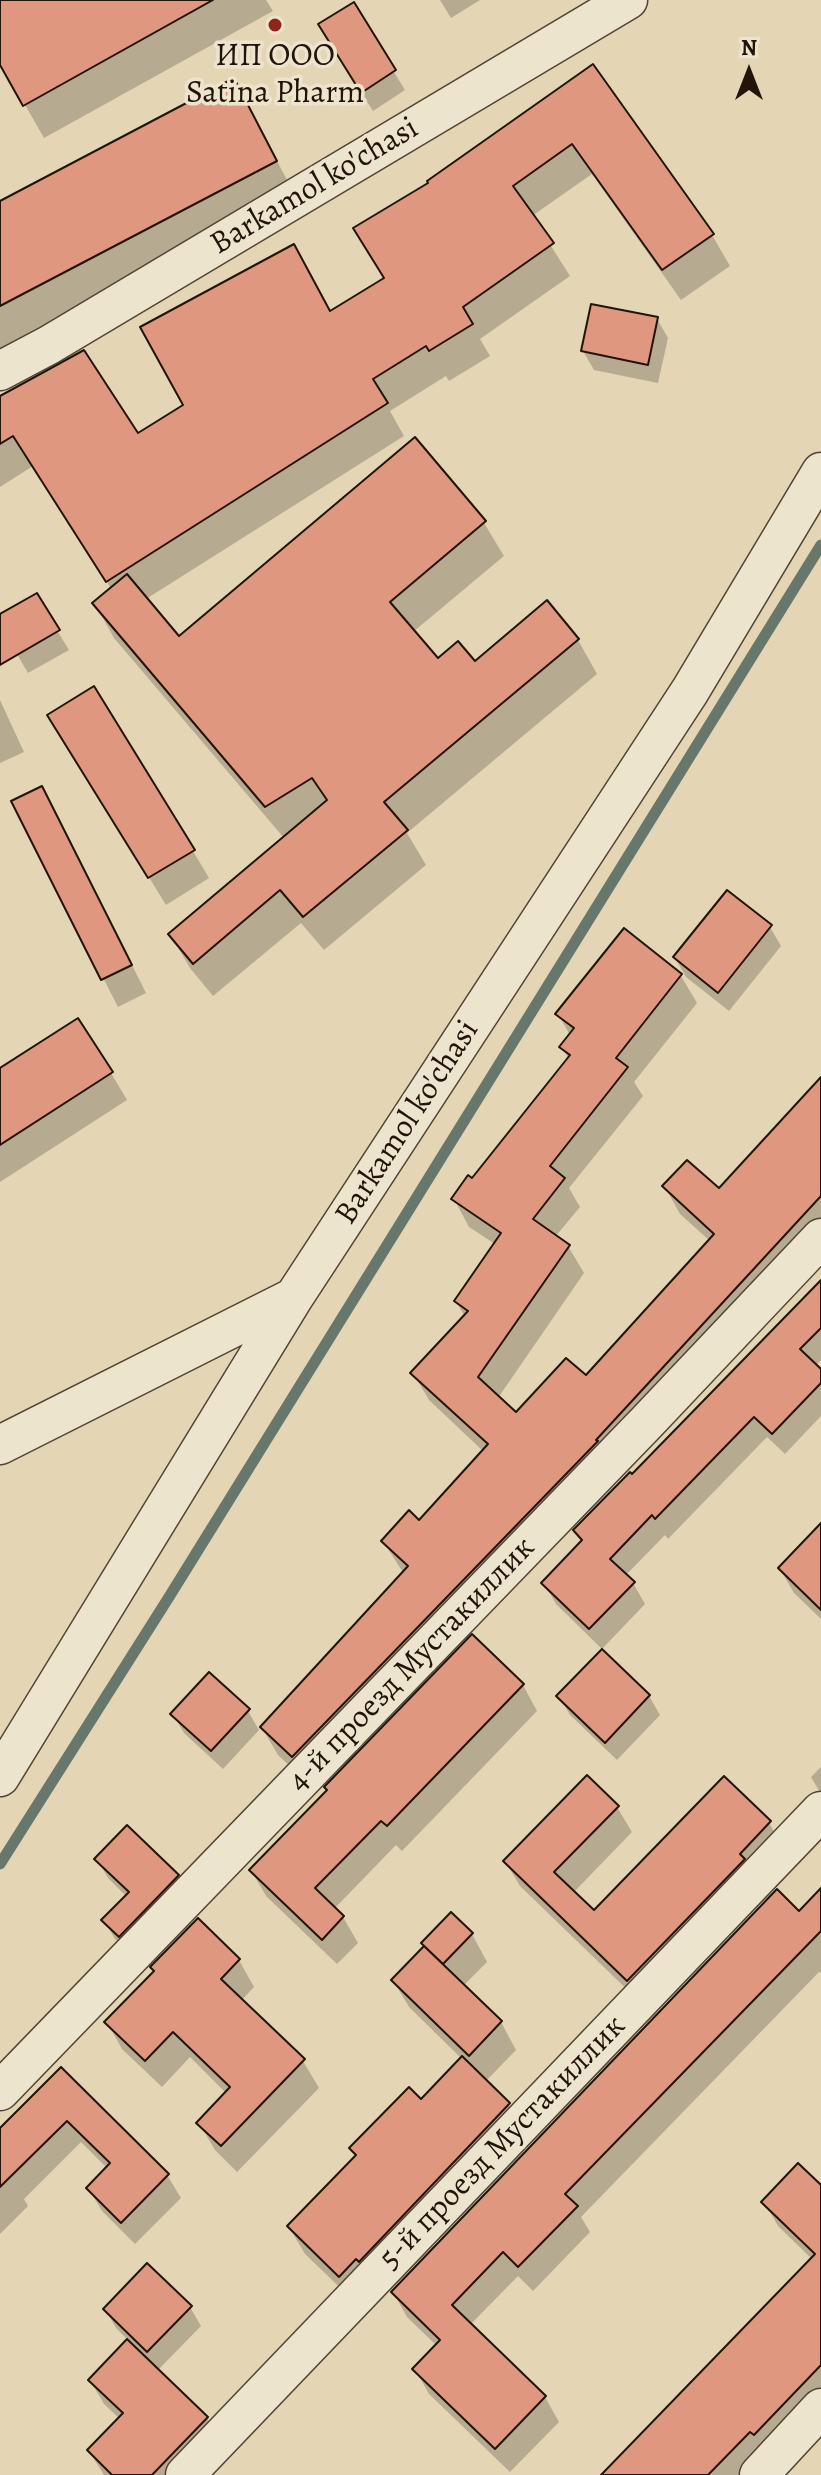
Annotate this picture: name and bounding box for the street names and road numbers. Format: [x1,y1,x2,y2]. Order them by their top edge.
street label: Barkamol ko'chasi [204,110,426,264]
street label: Barkamol ko'chasi [328,1014,488,1232]
street label: 4-й проезд Мустакиллик [280,1530,544,1800]
street label: 5-й проезд Мустакиллик [372,2008,634,2278]

